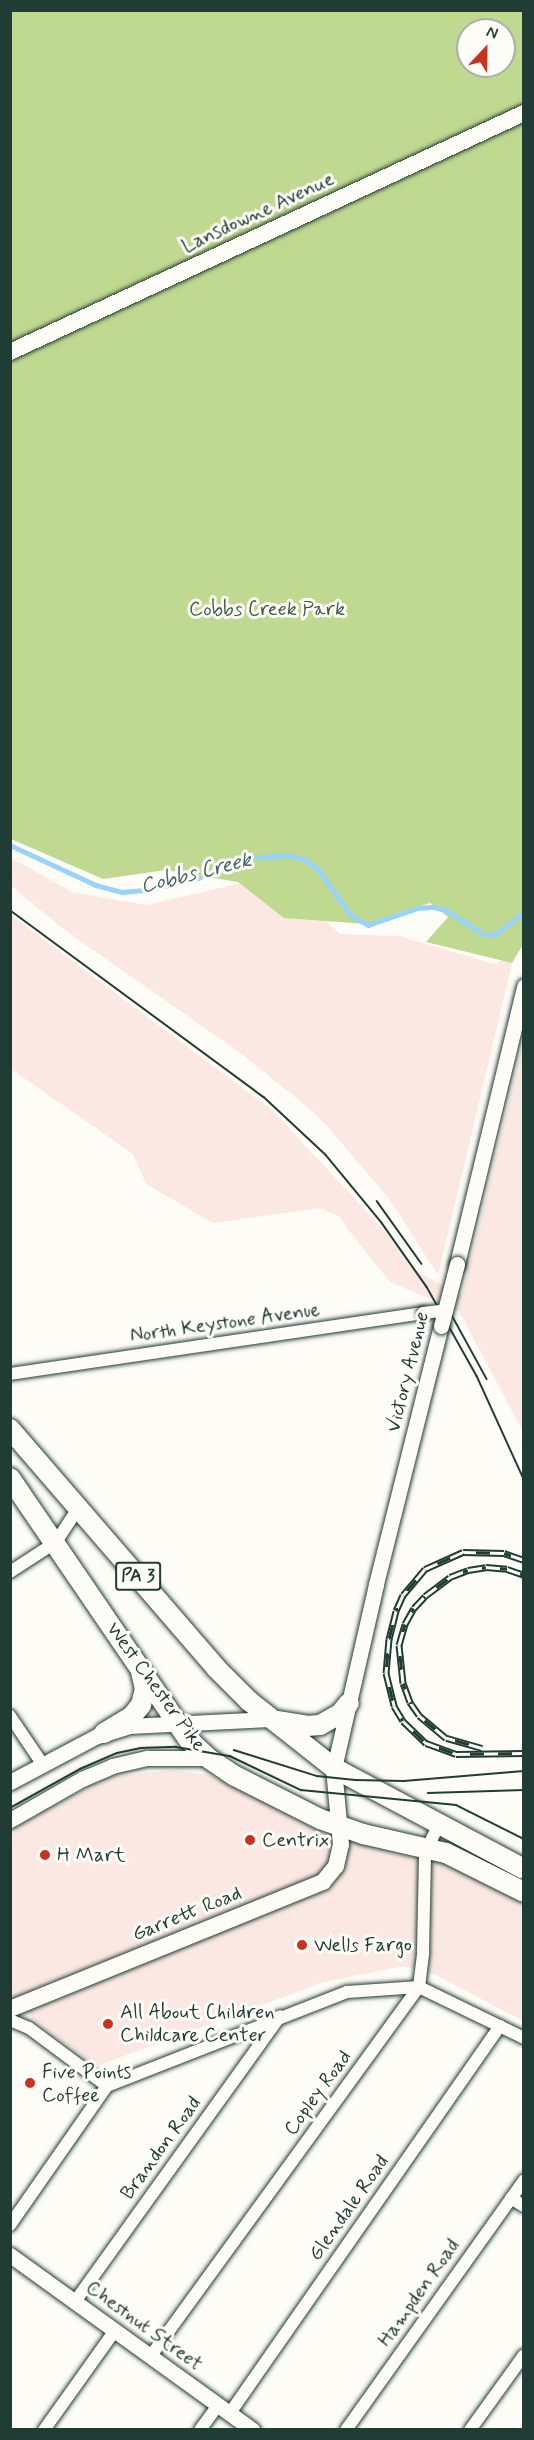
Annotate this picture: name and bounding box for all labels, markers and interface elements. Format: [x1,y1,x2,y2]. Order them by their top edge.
north arrow [456,18,516,78]
text: N [483,21,501,44]
street label: Lansdowne Avenue [178,167,338,259]
park label: Cobbs Creek Park [190,597,344,621]
water label: Cobbs Creek [137,847,255,899]
street label: North Keystone Avenue [127,1298,323,1348]
street label: Victory Avenue [381,1307,435,1437]
road number: PA 3 [114,1561,162,1591]
street label: West Chester Pike [101,1617,211,1757]
place label: Centrix [262,1828,329,1852]
marker: Centrix [243,1833,257,1847]
place label: H Mart [57,1843,121,1867]
marker: H Mart [38,1848,52,1862]
street label: Garrett Road [129,1881,245,1947]
place label: Wells Fargo [314,1933,411,1957]
marker: Wells Fargo [295,1938,309,1952]
place label: All About Children Childcare Center [120,2000,278,2047]
marker: All About Children Childcare Center [101,2017,115,2031]
street label: Copley Road [279,2046,357,2140]
place label: Five Points Coffee [42,2060,133,2107]
marker: Five Points Coffee [23,2076,37,2090]
street label: Brandon Road [116,2092,206,2204]
street label: Glendale Road [304,2151,394,2265]
street label: Hampden Road [373,2235,465,2351]
street label: Chestnut Street [81,2276,207,2376]

